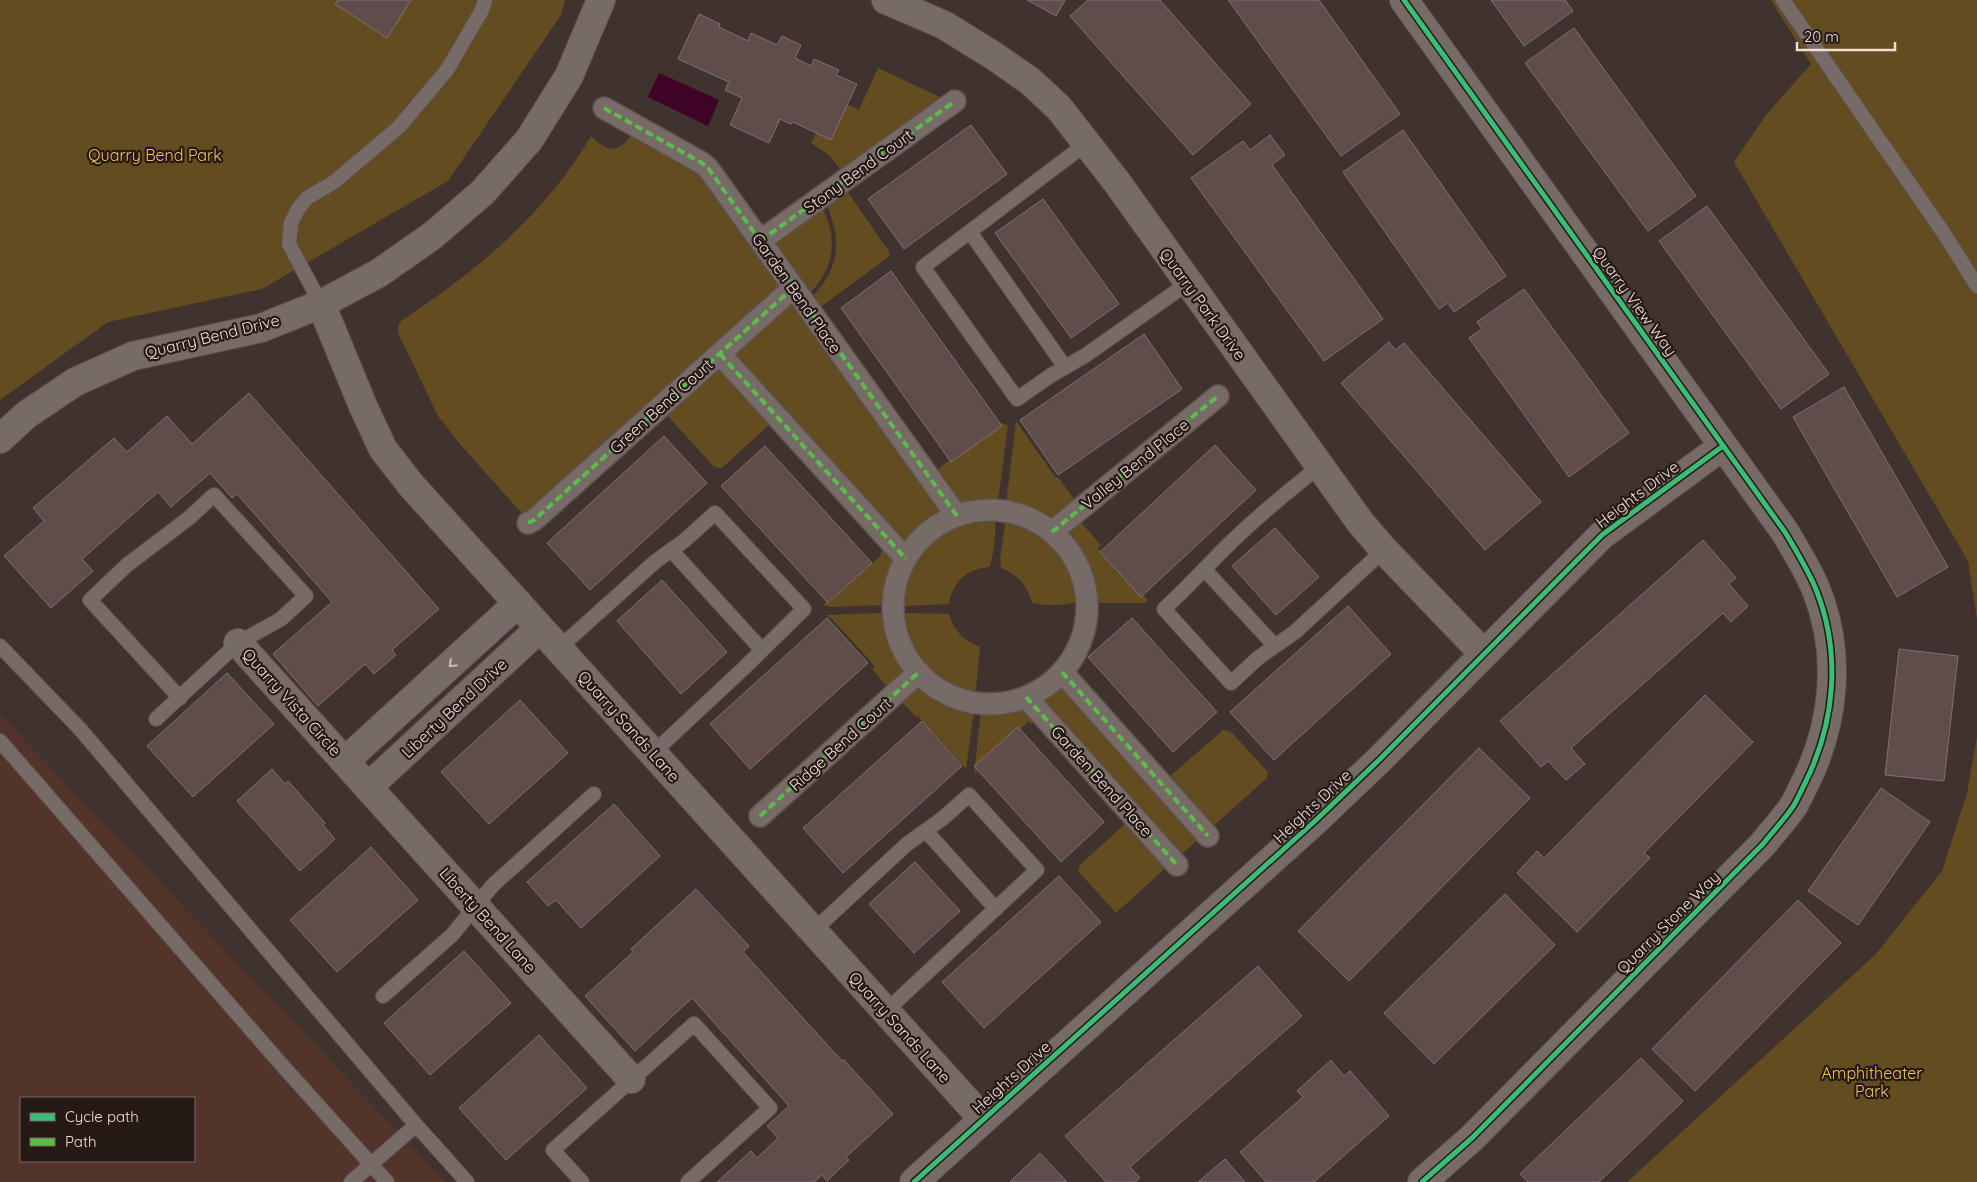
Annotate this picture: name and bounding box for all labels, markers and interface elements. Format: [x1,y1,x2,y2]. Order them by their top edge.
scale bar [1797,20,1894,52]
text: 20 m [1804,27,1839,46]
street label: Stony Bend Court [799,125,917,217]
park label: Quarry Bend Park [88,145,222,165]
street label: Garden Bend Place [748,229,846,357]
street label: Quarry View Way [1589,242,1681,360]
street label: Quarry Park Drive [1156,244,1250,364]
street label: Quarry Bend Drive [143,310,281,362]
street label: Green Bend Court [605,354,717,458]
street label: Valley Bend Place [1077,414,1193,514]
street label: Heights Drive [1591,456,1683,532]
street label: Quarry Vista Circle [238,644,346,760]
street label: Liberty Bend Drive [397,654,511,762]
one-way arrow [448,658,457,667]
street label: Quarry Sands Lane [574,666,684,786]
street label: Ridge Bend Court [785,693,895,795]
street label: Garden Bend Place [1047,721,1157,841]
street label: Heights Drive [1269,765,1355,847]
street label: Liberty Bend Lane [435,863,541,977]
street label: Quarry Stone Way [1612,866,1724,978]
street label: Quarry Sands Lane [845,967,955,1087]
street label: Heights Drive [967,1036,1055,1118]
park label: Amphitheater Park [1821,1063,1923,1101]
legend [20,1097,195,1162]
text: Cycle path [65,1107,139,1126]
text: Path [65,1132,97,1151]

